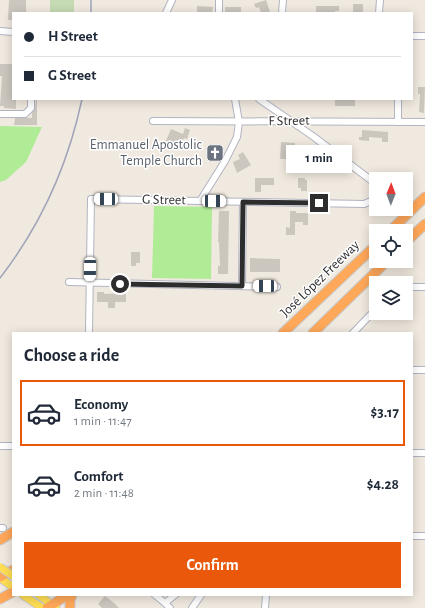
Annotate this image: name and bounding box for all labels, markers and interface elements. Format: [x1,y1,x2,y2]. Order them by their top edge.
text: H Street [48,29,98,44]
text: G Street [48,68,96,83]
street label: F Street [268,114,310,128]
place label: Emmanuel Apostolic Temple Church [90,138,203,168]
church icon: Emmanuel Apostolic Temple Church [205,143,225,163]
callout: 1 min [286,145,352,173]
text: 1 min [305,152,333,165]
north arrow [369,172,413,216]
map controls [369,172,413,320]
car [94,193,118,205]
street label: G Street [142,193,186,207]
route end [310,194,328,212]
car [202,195,226,207]
button: locate [369,224,413,268]
street label: José López Freeway [278,238,362,320]
car [84,257,96,281]
route start [111,275,129,293]
button: layers [369,276,413,320]
car [253,280,277,292]
text: Choose a ride [24,347,119,365]
icon: car [26,395,62,431]
text: Economy [74,397,128,412]
text: $3.17 [370,405,399,420]
text: 1 min · 11:47 [74,415,132,428]
icon: car [26,467,62,503]
text: Comfort [74,469,123,484]
text: $4.28 [367,477,399,492]
text: 2 min · 11:48 [74,487,134,500]
button: Confirm [24,542,401,588]

